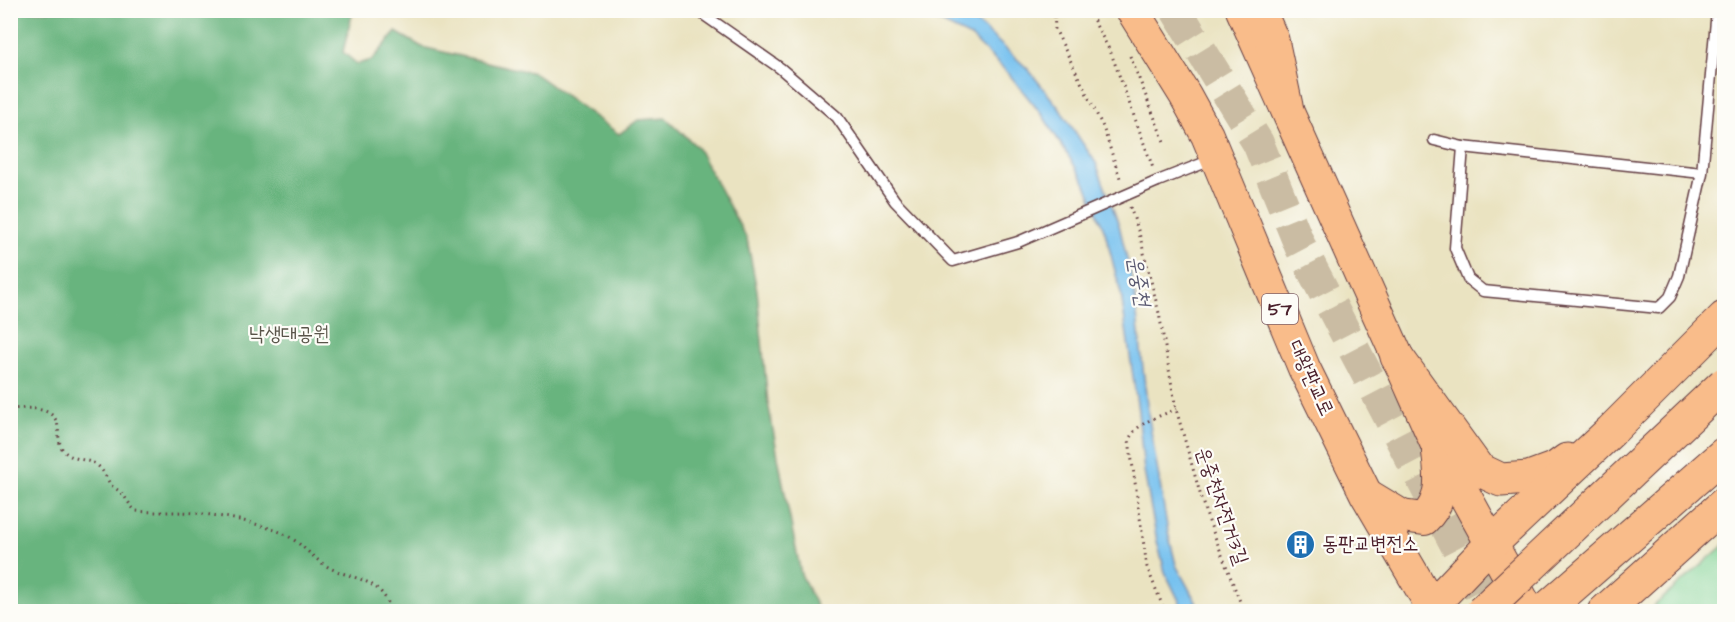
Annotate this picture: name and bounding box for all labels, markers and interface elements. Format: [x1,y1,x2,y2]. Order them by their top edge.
water label: 운중천 [1120,254,1158,311]
road number: 57 [1262,294,1298,324]
park label: 낙생대공원 [249,320,329,348]
street label: 대왕판교로 [1281,336,1341,420]
street label: 운중천자전거3길 [1189,443,1255,569]
building icon: 동판교변전소 [1285,528,1317,560]
place label: 동판교변전소 [1322,530,1419,558]

